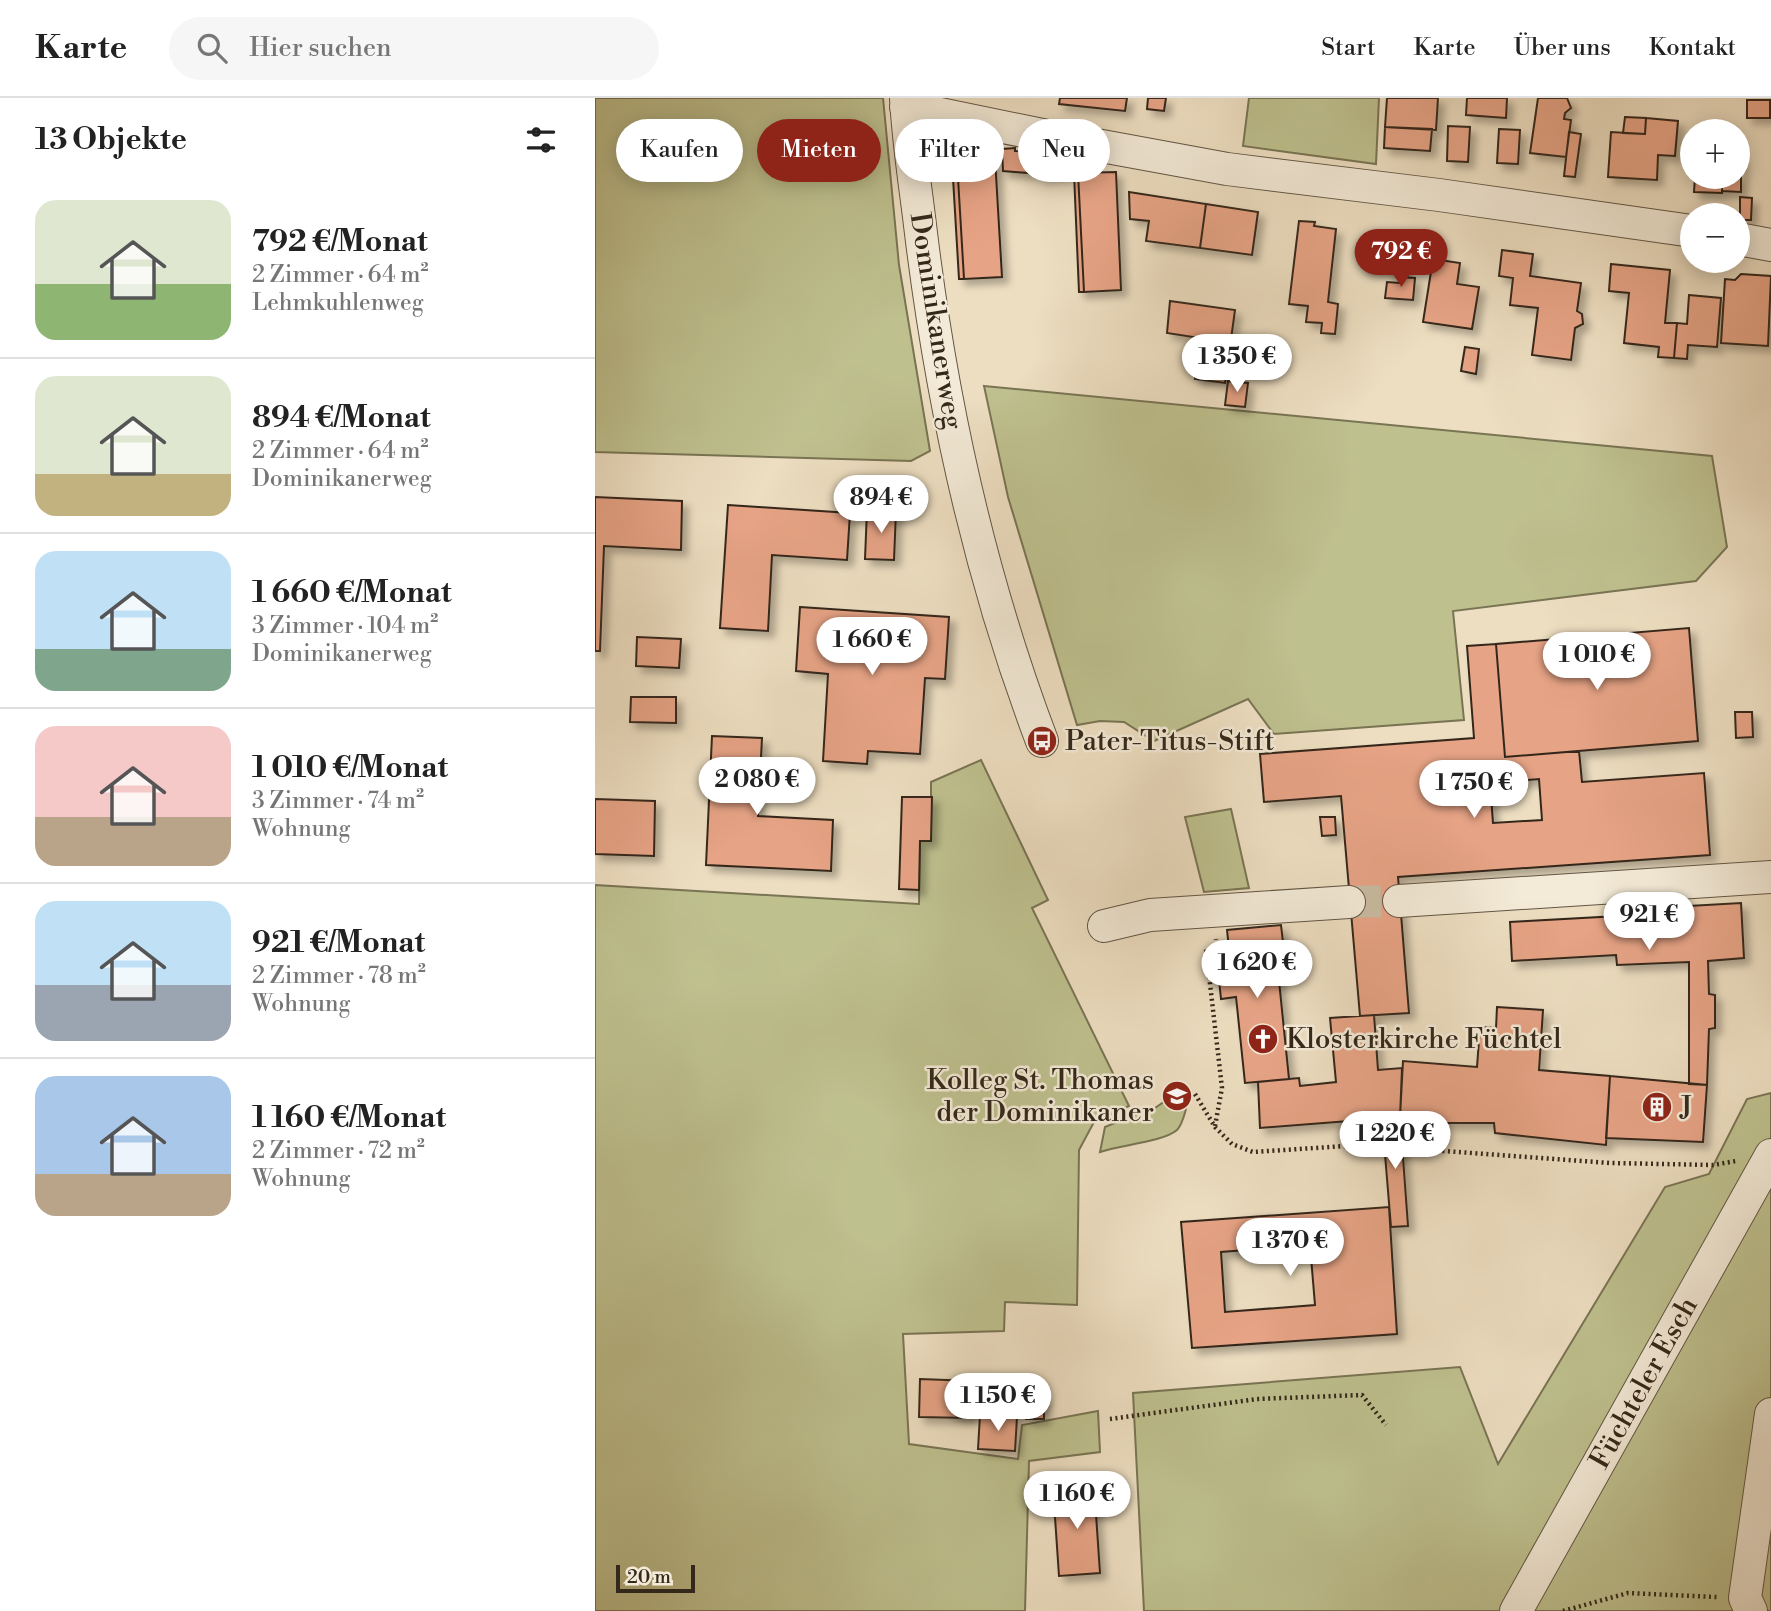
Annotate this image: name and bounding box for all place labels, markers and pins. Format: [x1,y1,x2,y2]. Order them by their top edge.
pin: 792 € [1352,230,1450,289]
pin: 1 350 € [1172,334,1302,394]
pin: 894 € [832,476,930,535]
pin: 1 660 € [807,618,937,677]
pin: 1 010 € [1532,632,1662,692]
bus stop icon: Pater-Titus-Stift [1025,724,1059,758]
place label: Pater-Titus-Stift [1065,724,1275,759]
pin: 2 080 € [692,758,822,817]
pin: 1 750 € [1409,760,1539,820]
pin: 921 € [1600,892,1698,952]
pin: 1 620 € [1192,940,1322,1000]
church icon: Klosterkirche Füchtel [1246,1022,1280,1056]
place label: Klosterkirche Füchtel [1286,1022,1562,1057]
place label: Kolleg St. Thomas der Dominikaner [926,1063,1154,1130]
school or university icon: Kolleg St. Thomas der Dominikaner [1160,1079,1194,1113]
building icon: J [1640,1090,1674,1124]
place label: J [1679,1090,1693,1125]
pin: 1 220 € [1330,1112,1460,1171]
pin: 1 370 € [1225,1218,1355,1278]
pin: 1 150 € [933,1374,1063,1433]
pin: 1 160 € [1012,1472,1142,1531]

